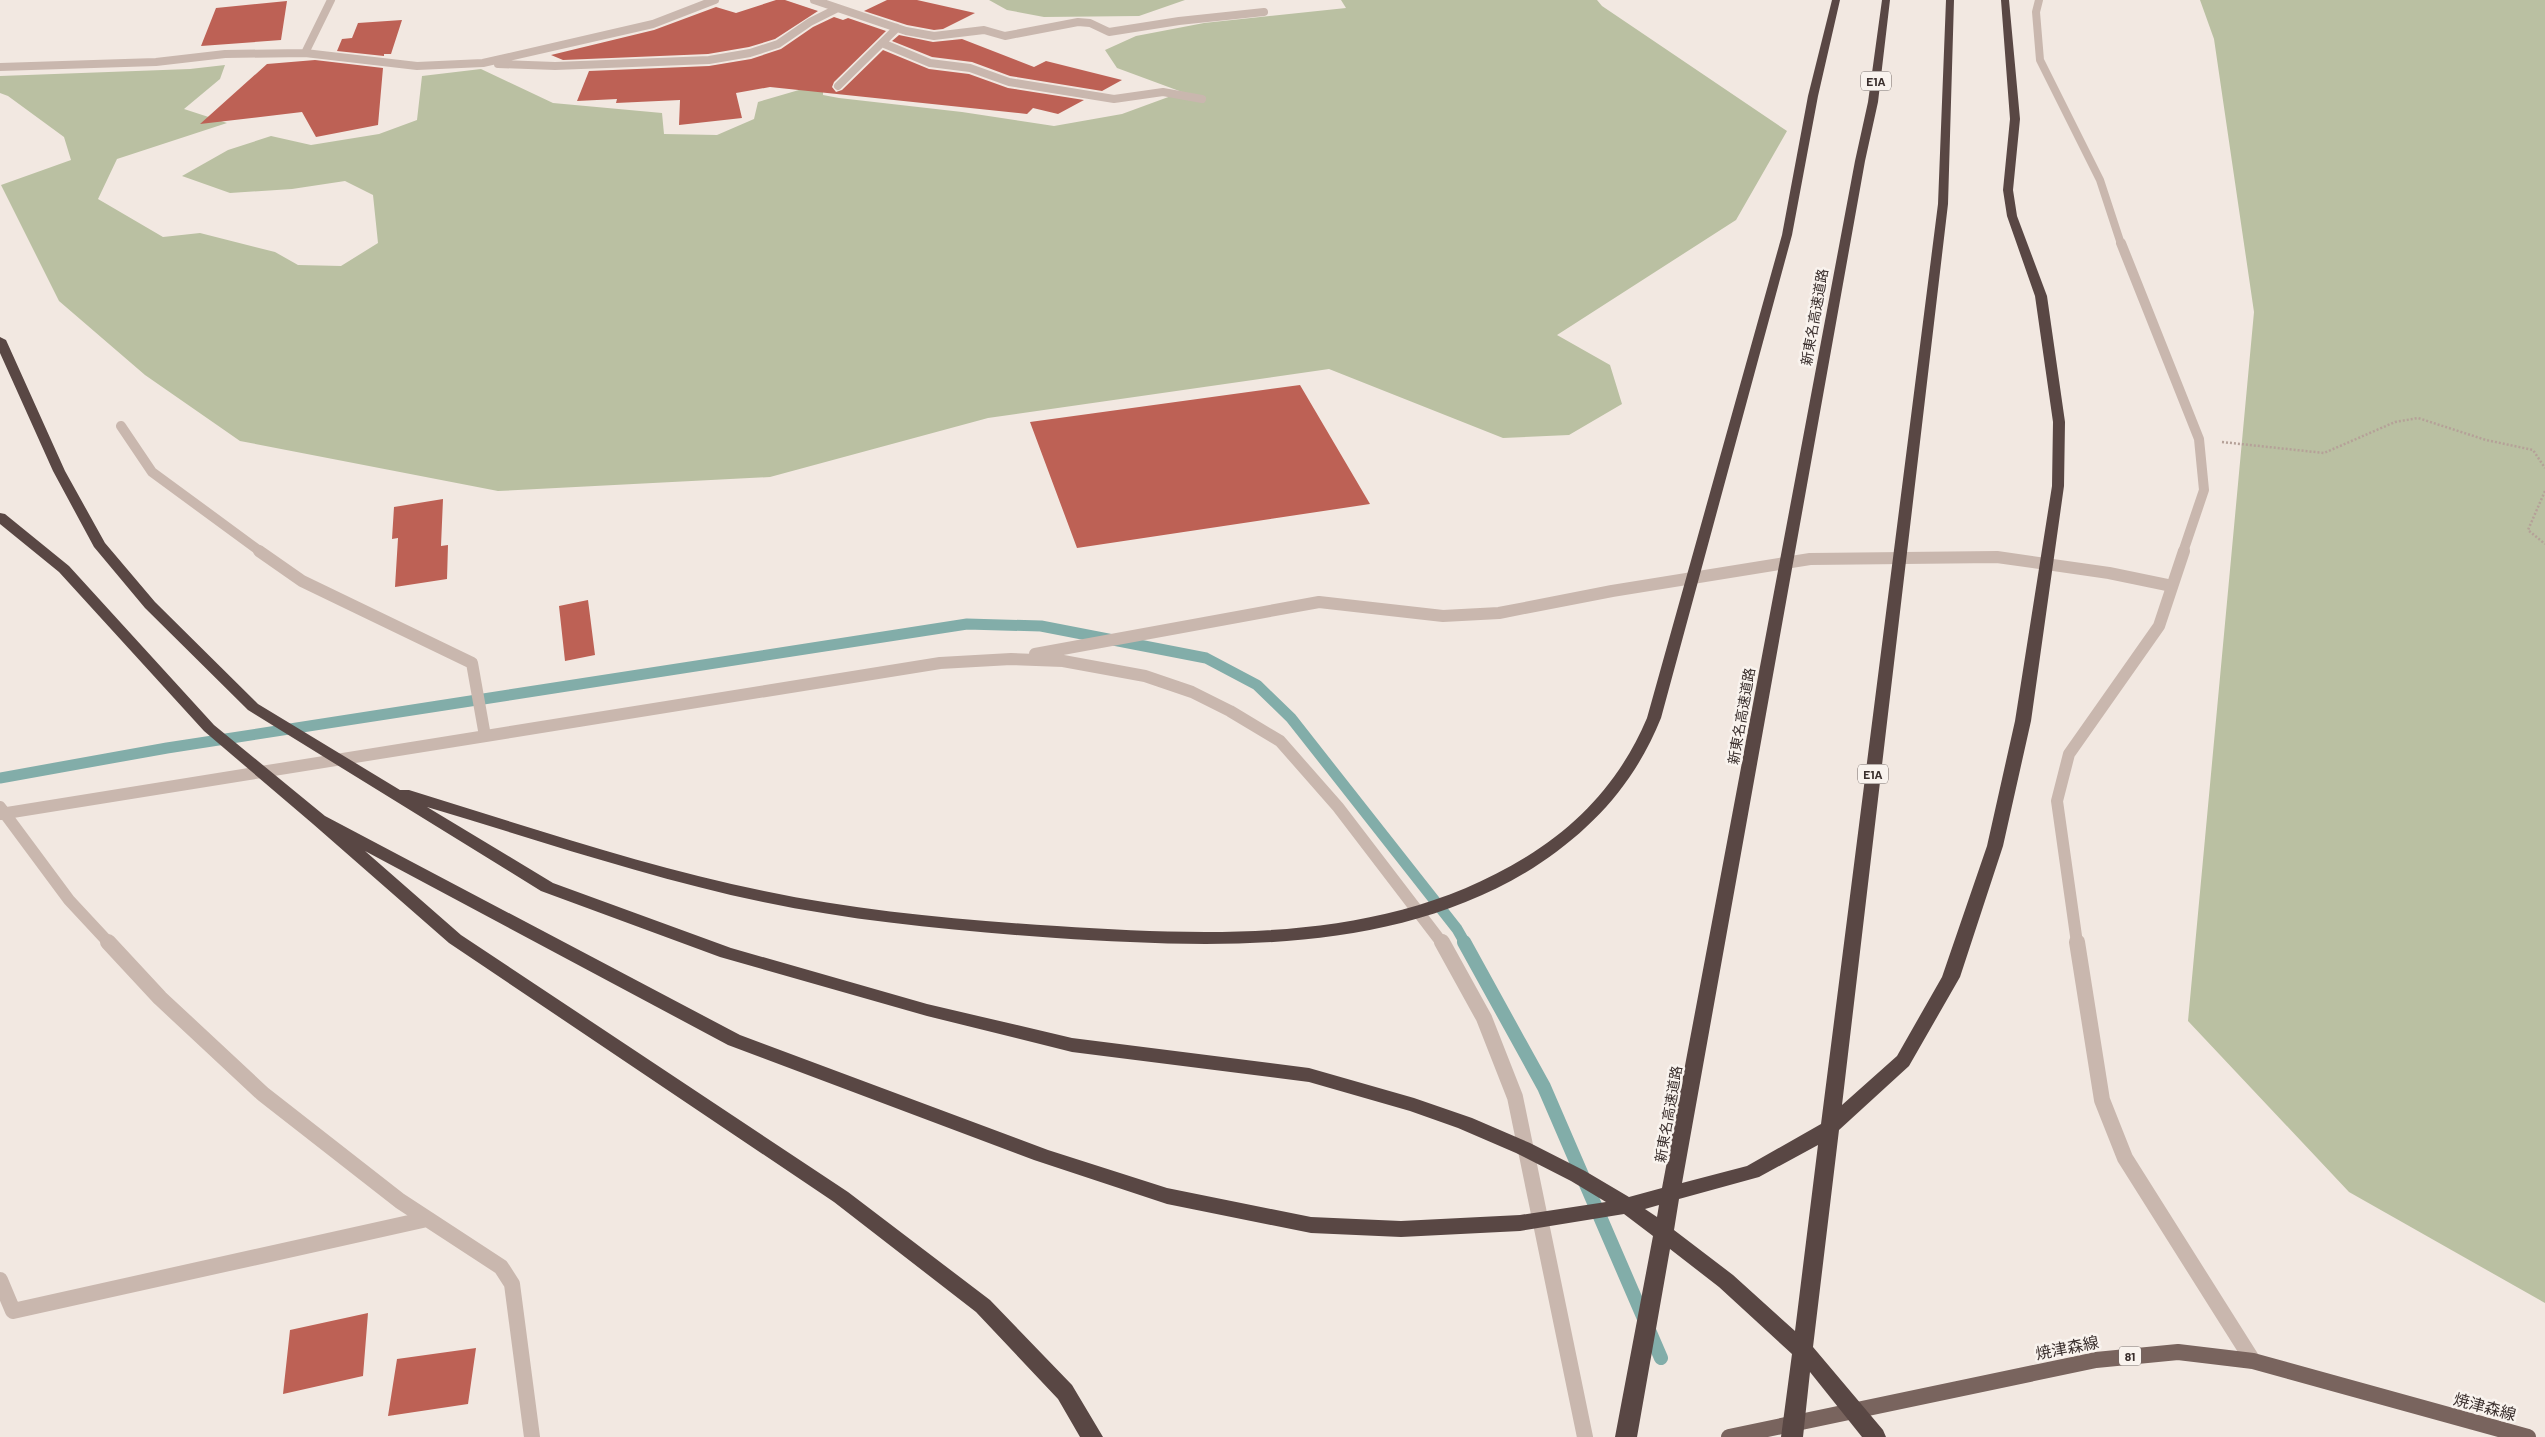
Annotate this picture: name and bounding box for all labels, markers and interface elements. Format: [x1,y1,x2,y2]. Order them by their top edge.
road number: E1A [1861,72,1891,90]
street label: 新東名高速道路 [1797,267,1831,367]
street label: 新東名高速道路 [1724,666,1758,766]
road number: E1A [1858,764,1888,784]
street label: 新東名高速道路 [1651,1064,1685,1164]
street label: 焼津森線 [2034,1332,2100,1362]
road number: 81 [2119,1346,2141,1365]
street label: 焼津森線 [2452,1389,2518,1423]

